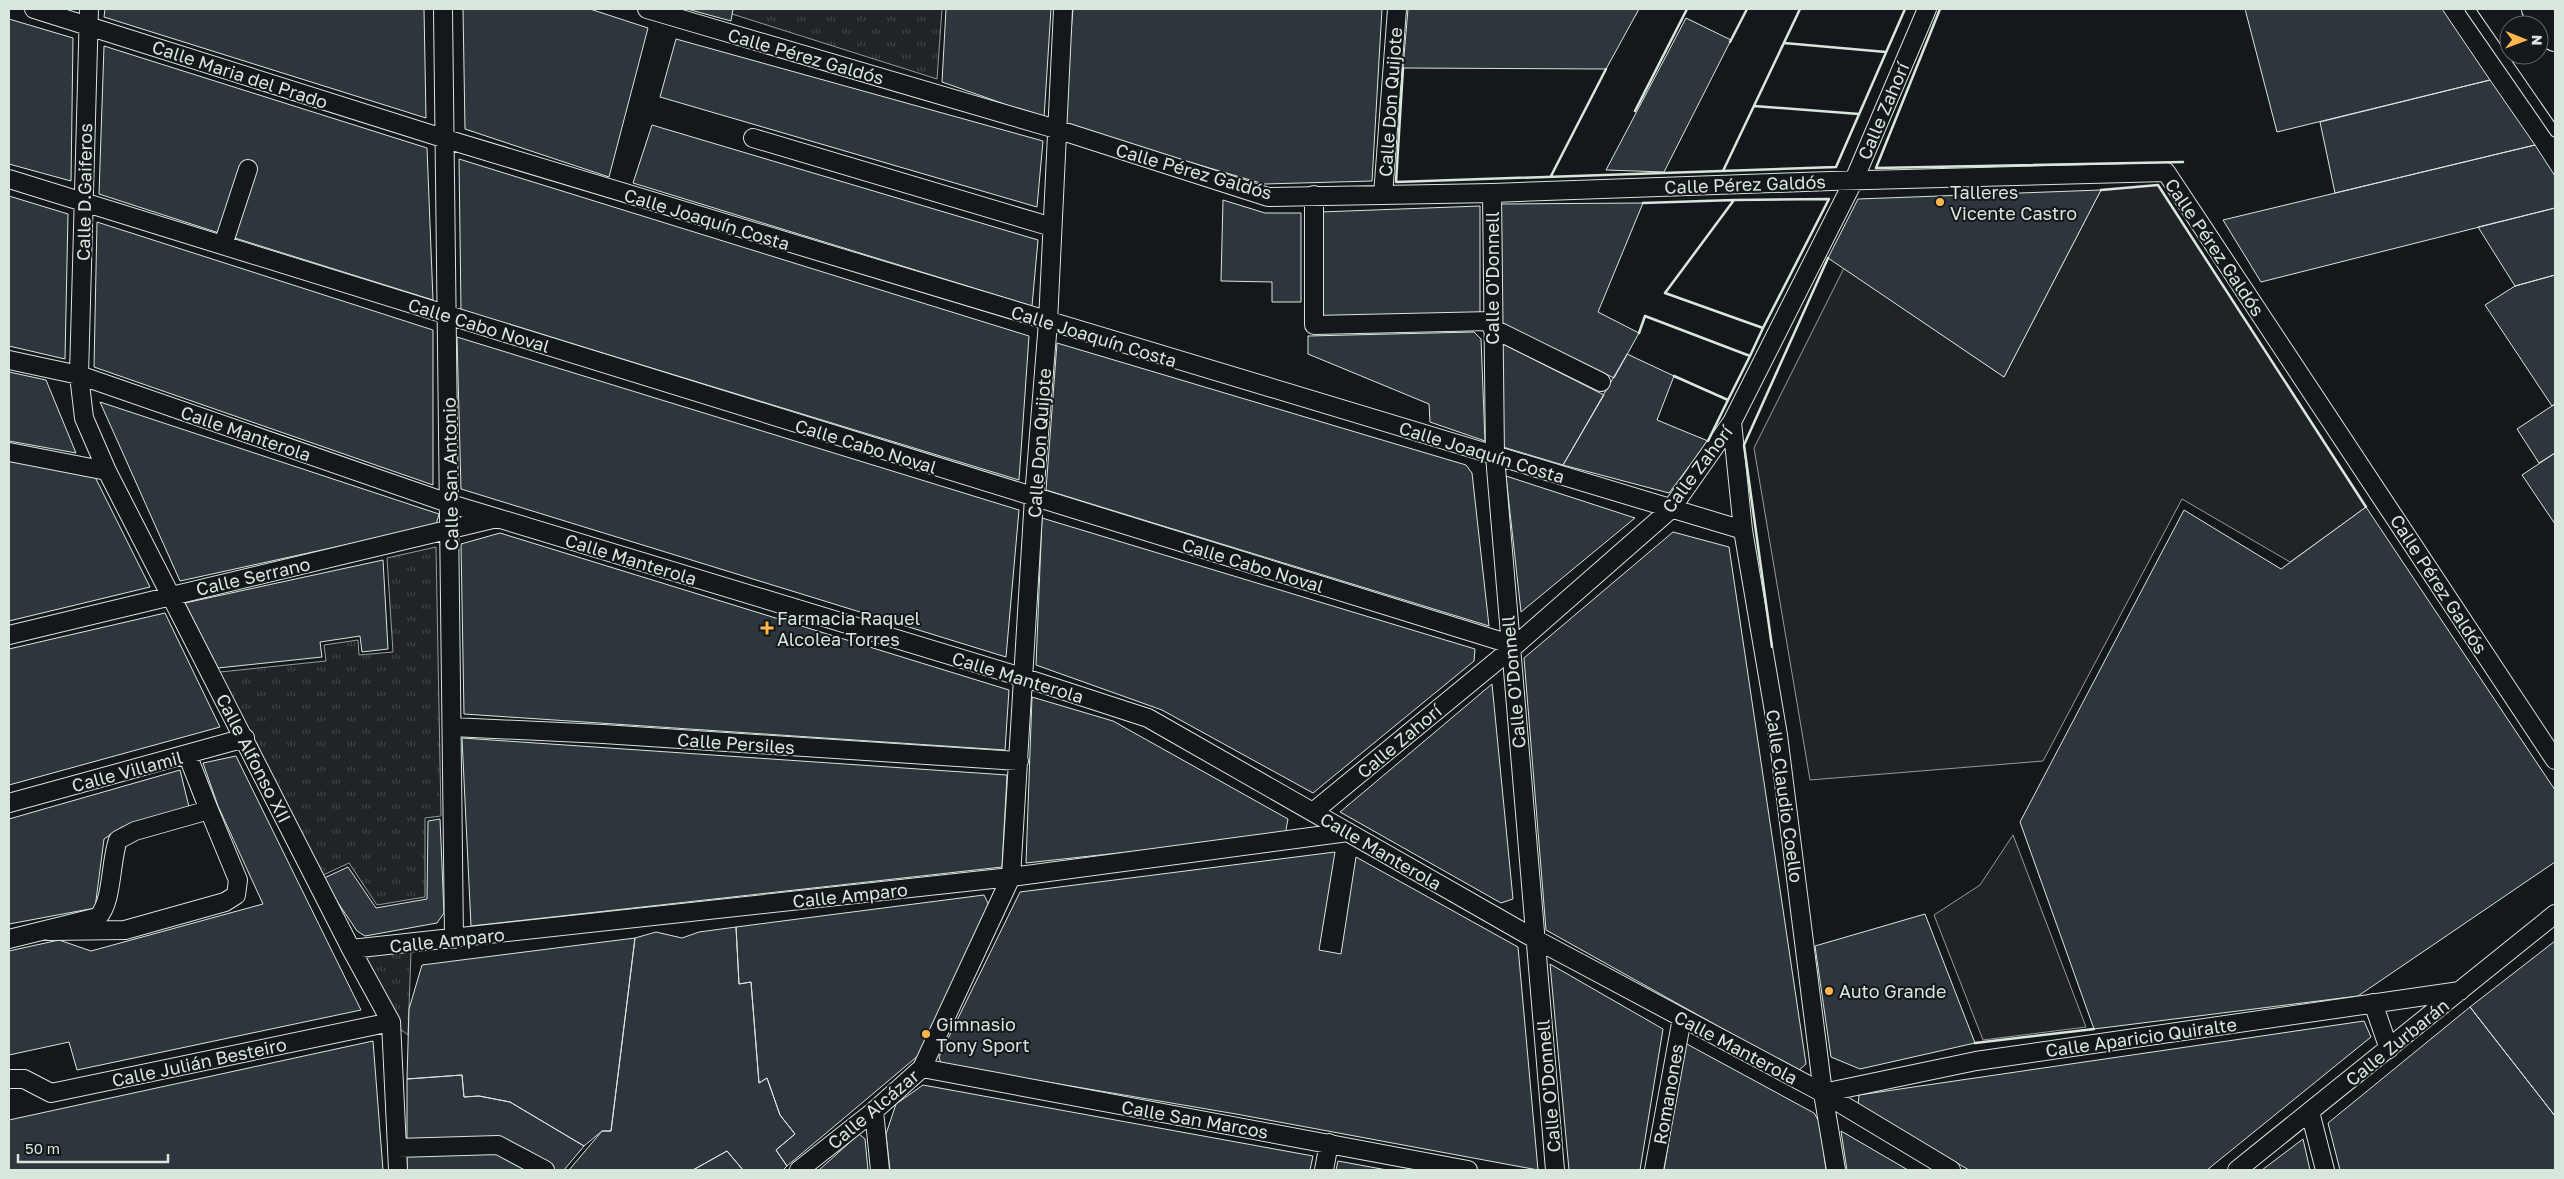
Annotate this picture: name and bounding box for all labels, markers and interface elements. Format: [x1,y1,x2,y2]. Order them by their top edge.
north arrow [2499,15,2549,65]
street label: Calle Pérez Galdós [725,23,887,89]
street label: Calle Don Quijote [1374,26,1406,178]
street label: Calle Maria del Prado [149,35,331,113]
text: N [2529,35,2546,46]
street label: Calle Zahorí [1853,58,1914,163]
street label: Calle D.Gaiferos [72,123,96,261]
street label: Calle Pérez Galdós [1113,138,1275,204]
street label: Calle Pérez Galdós [1664,170,1826,198]
street label: Calle Pérez Galdós [2161,174,2269,320]
place label: Talleres Vicente Castro [1950,181,2077,224]
street label: Calle Joaquín Costa [622,183,792,255]
marker: Talleres Vicente Castro [1934,196,1946,208]
street label: Calle O'Donnell [1481,211,1503,345]
street label: Calle Cabo Noval [405,293,553,357]
street label: Calle Joaquín Costa [1009,300,1179,372]
street label: Calle Don Quijote [1023,367,1055,519]
street label: Calle San Antonio [438,397,462,551]
street label: Calle Manterola [178,400,314,466]
street label: Calle Cabo Noval [792,414,940,478]
street label: Calle Joaquín Costa [1397,416,1567,488]
street label: Calle Zahorí [1657,420,1738,517]
street label: Calle Pérez Galdós [2386,510,2492,658]
street label: Calle Manterola [563,529,699,589]
street label: Calle Cabo Noval [1179,533,1327,597]
street label: Calle Serrano [194,552,312,600]
place label: Farmacia Raquel Alcolea Torres [777,607,921,650]
street label: Calle O'Donnell [1496,614,1530,749]
marker: Farmacia Raquel Alcolea Torres [761,622,773,634]
street label: Calle Manterola [950,647,1086,707]
street label: Calle Alfonso XII [212,690,296,826]
street label: Calle Zahorí [1352,699,1447,783]
street label: Calle Claudio Coello [1762,708,1808,884]
street label: Calle Persiles [677,728,795,758]
street label: Calle Villamil [69,746,185,796]
street label: Calle Manterola [1316,807,1446,895]
street label: Calle Amparo [791,878,909,912]
street label: Calle Amparo [388,923,506,957]
place label: Auto Grande [1839,980,1946,1002]
marker: Auto Grande [1823,985,1835,997]
street label: Calle Zurbarán [2341,994,2453,1090]
street label: Calle Manterola [1671,1005,1801,1089]
place label: Gimnasio Tony Sport [936,1013,1030,1056]
street label: Calle Aparicio Quiralte [2044,1013,2238,1061]
street label: Calle O'Donnell [1531,1018,1565,1153]
marker: Gimnasio Tony Sport [920,1028,932,1040]
street label: Calle Julián Besteiro [110,1033,288,1091]
street label: Romanones [1648,1042,1688,1146]
street label: Calle Alcázar [823,1064,923,1154]
street label: Calle San Marcos [1120,1095,1270,1143]
scale bar [18,1132,168,1164]
text: 50 m [25,1139,60,1157]

